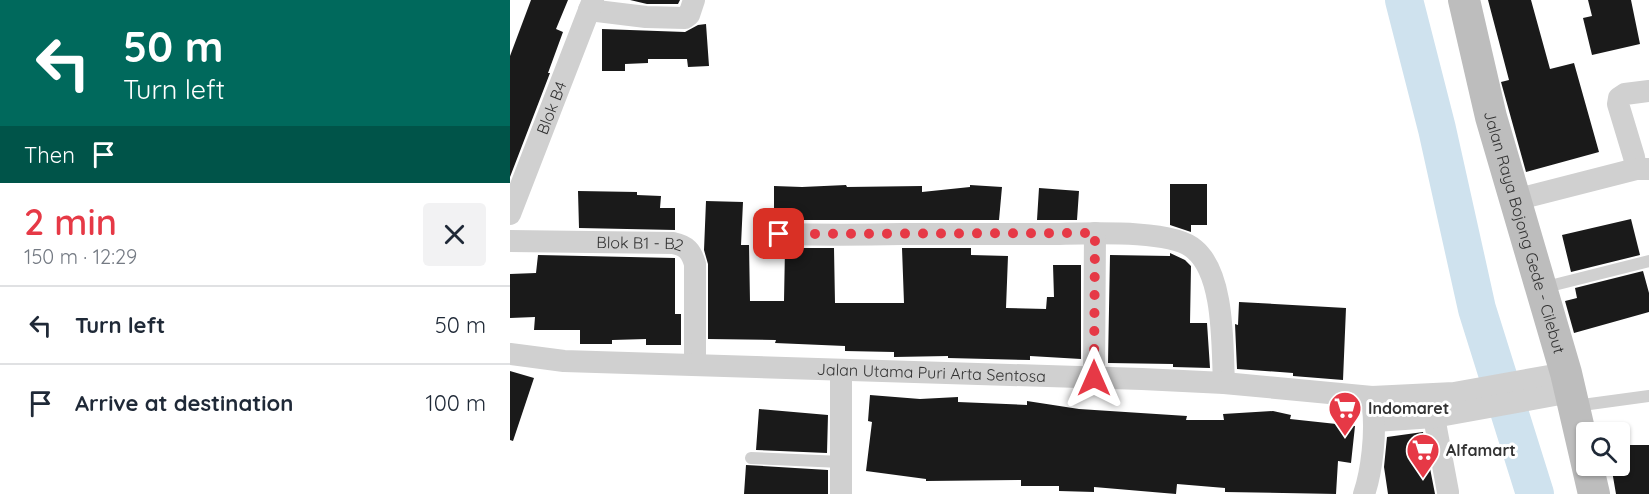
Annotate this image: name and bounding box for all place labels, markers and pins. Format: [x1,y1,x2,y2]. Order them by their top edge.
pin [753,208,804,259]
supermarket icon: Indomaret [1327,390,1363,437]
place label: Indomaret [1368,398,1449,418]
supermarket icon: Alfamart [1405,432,1441,479]
place label: Alfamart [1446,440,1516,460]

